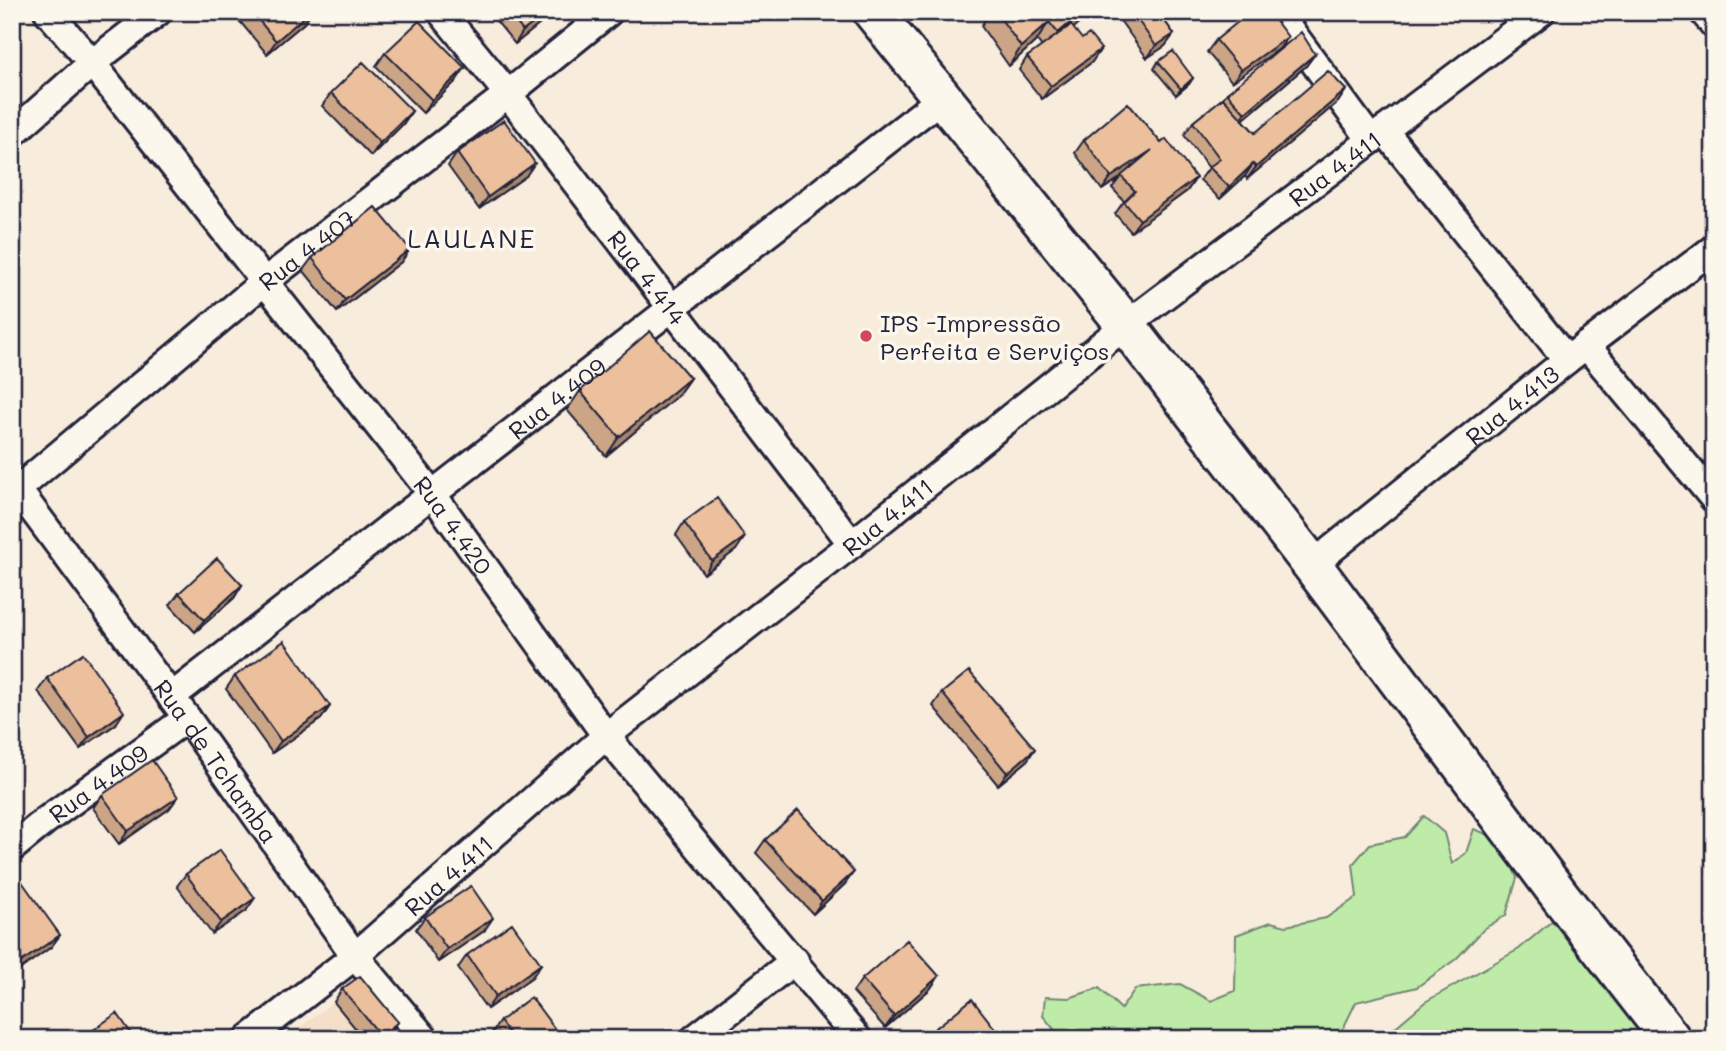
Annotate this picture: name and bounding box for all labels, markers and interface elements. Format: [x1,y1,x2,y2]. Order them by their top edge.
street label: Rua 4.411 [1282,123,1387,213]
street label: Rua 4.407 [252,202,361,296]
district label: LAULANE [408,221,536,255]
street label: Rua 4.414 [602,223,694,330]
place label: IPS -Impressão Perfeita e Serviços [880,307,1109,366]
marker: IPS -Impressão Perfeita e Serviços [858,328,874,344]
street label: Rua 4.409 [501,350,611,445]
street label: Rua 4.413 [1458,358,1565,452]
street label: Rua 4.420 [408,469,500,580]
street label: Rua 4.411 [835,470,939,562]
street label: Rua de Tchamba [148,673,286,849]
street label: Rua 4.409 [42,736,154,829]
street label: Rua 4.411 [397,827,499,922]

